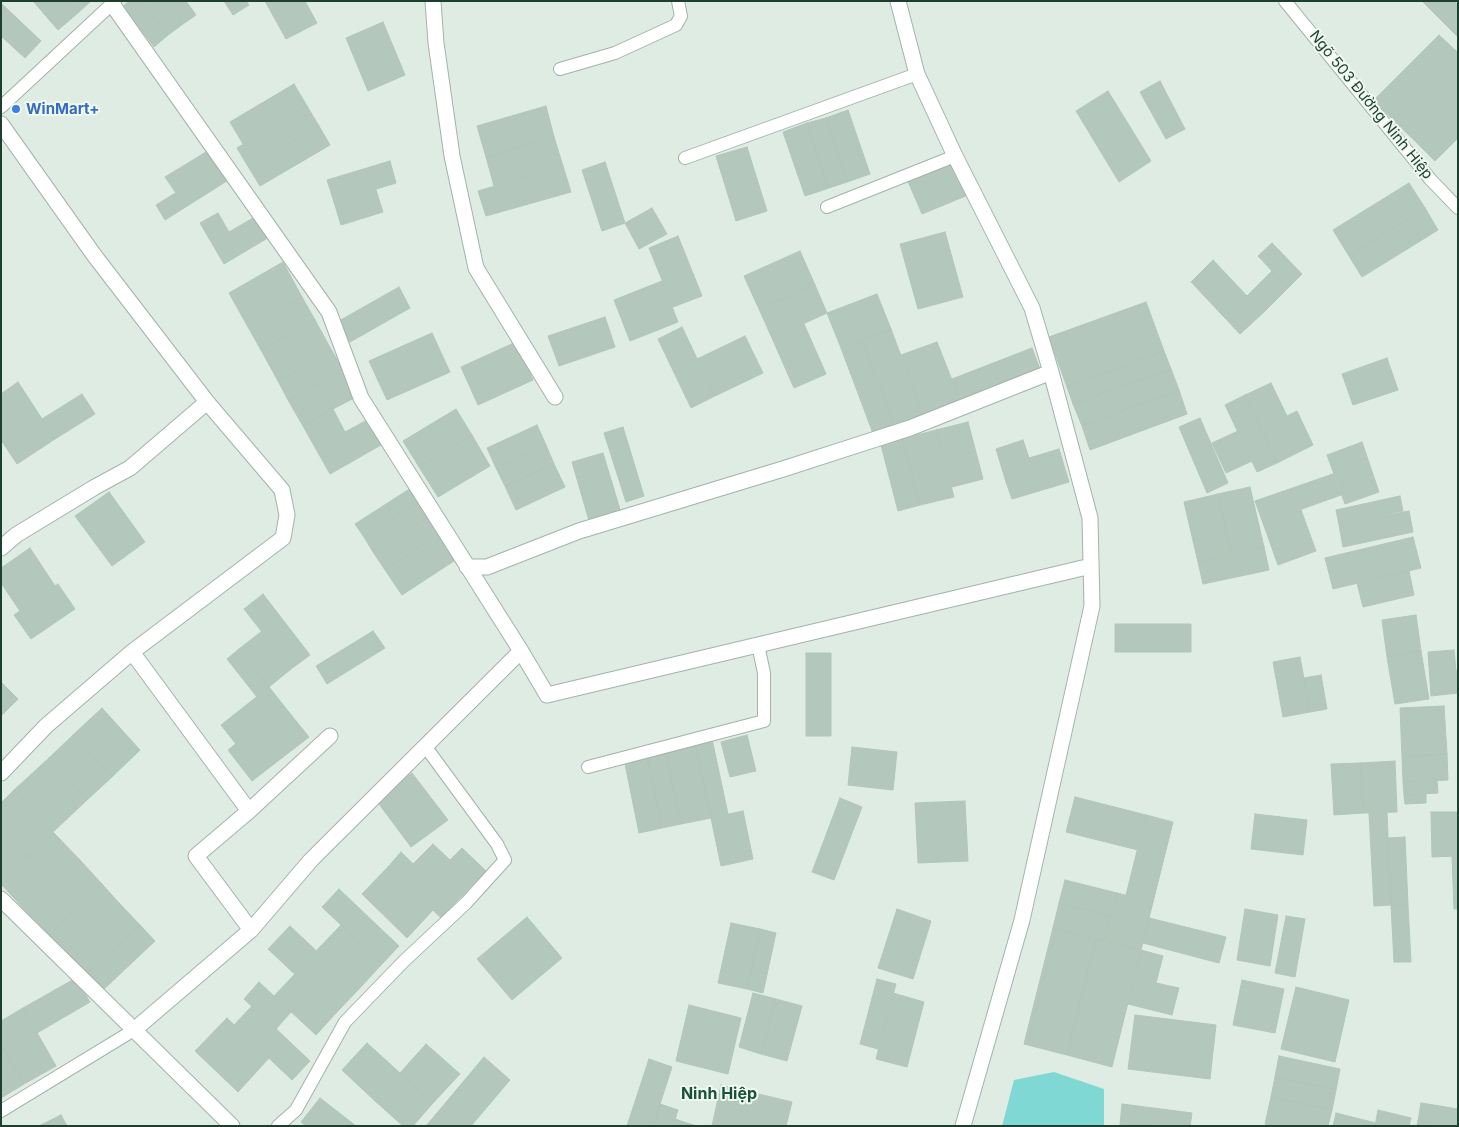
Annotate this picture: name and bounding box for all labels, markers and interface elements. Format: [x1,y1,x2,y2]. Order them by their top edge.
street label: Ngõ 503 Đường Ninh Hiệp [1305,27,1437,183]
place label: WinMart+ [26,100,99,118]
marker: WinMart+ [10,103,22,115]
district label: Ninh Hiệp [681,1084,757,1104]

